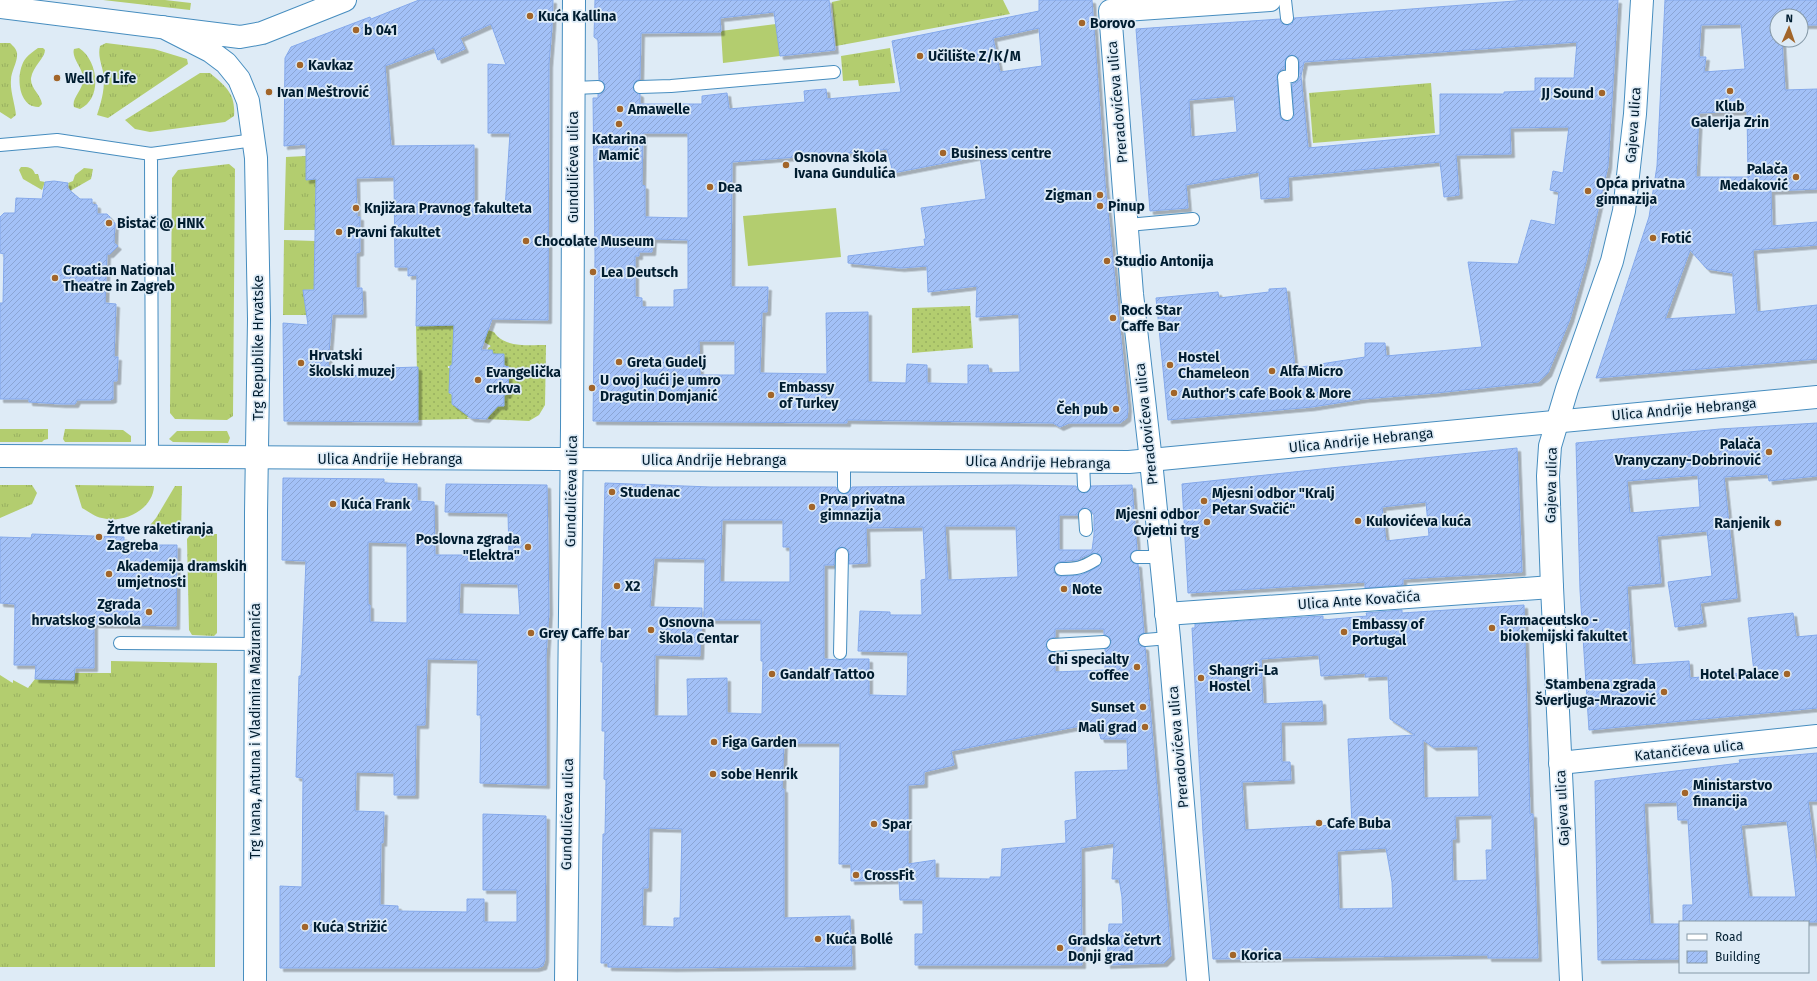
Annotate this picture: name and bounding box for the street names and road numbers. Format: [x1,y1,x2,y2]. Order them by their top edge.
street label: Preradovićeva ulica [1104,40,1131,164]
street label: Gajeva ulica [1622,86,1645,164]
street label: Gundulićeva ulica [565,111,582,223]
street label: Trg Republike Hrvatske [250,275,267,421]
street label: Preradovićeva ulica [1132,362,1161,486]
street label: Ulica Andrije Hebranga [1611,395,1757,424]
street label: Ulica Andrije Hebranga [1288,424,1434,457]
street label: Gundulićeva ulica [562,435,581,547]
street label: Gajeva ulica [1542,447,1561,523]
street label: Ulica Andrije Hebranga [317,451,463,468]
street label: Ulica Andrije Hebranga [641,452,787,469]
street label: Ulica Andrije Hebranga [965,453,1111,472]
street label: Ulica Ante Kovačića [1297,588,1421,613]
street label: Trg Ivana, Antuna i Vladimira Mažuranića [247,603,264,859]
street label: Preradovićeva ulica [1165,685,1192,809]
street label: Katančićeva ulica [1634,736,1744,765]
street label: Gundulićeva ulica [558,758,577,870]
street label: Gajeva ulica [1552,769,1573,846]

